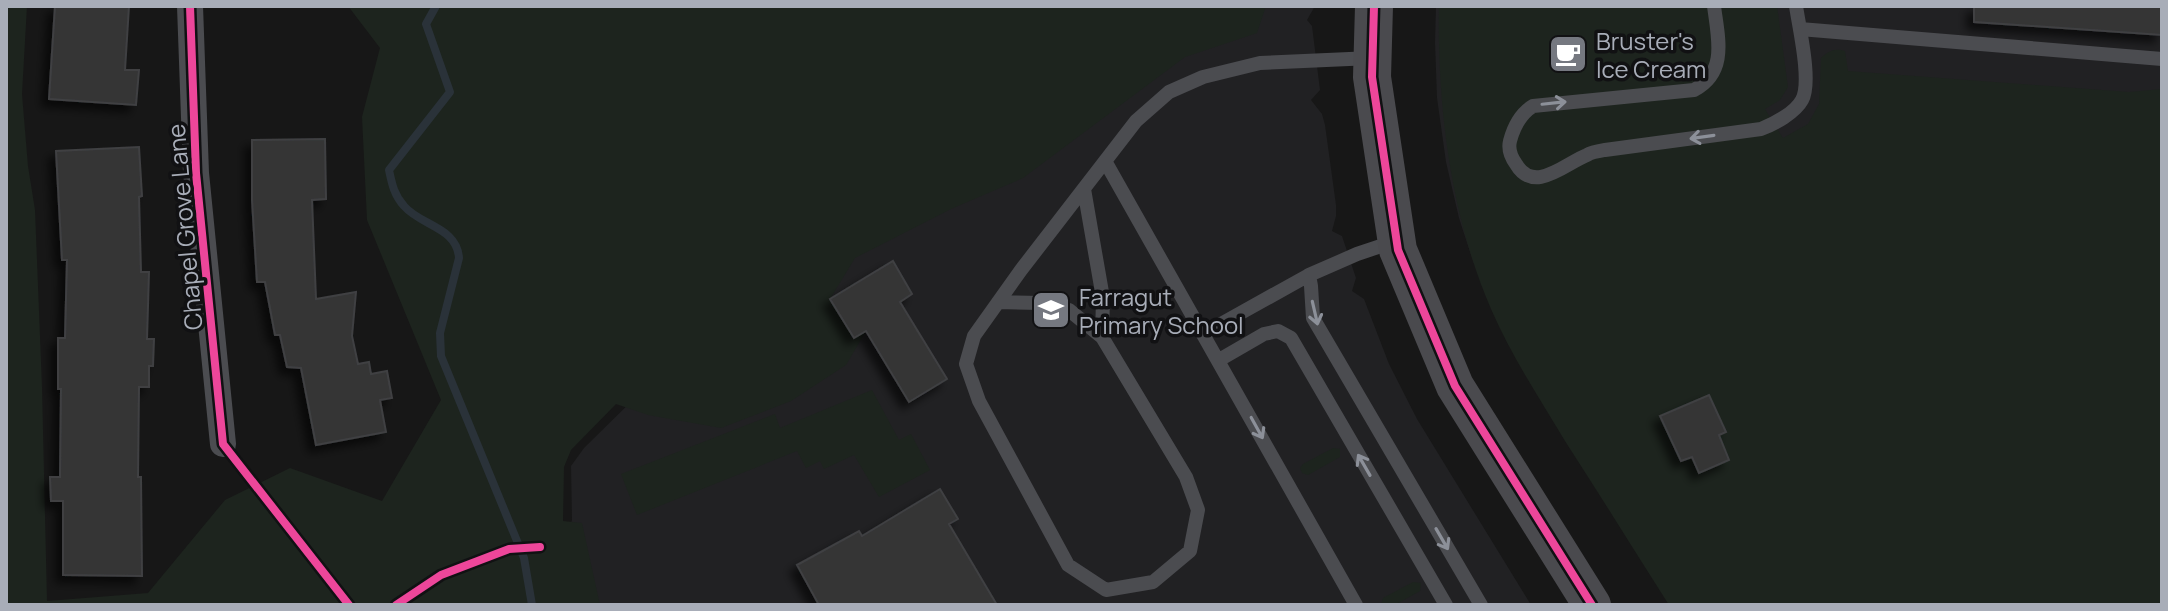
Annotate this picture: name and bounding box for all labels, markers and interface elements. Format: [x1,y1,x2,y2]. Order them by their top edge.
place label: Bruster's Ice Cream [1596,24,1706,85]
cafe icon: Bruster's Ice Cream [1547,33,1589,75]
one-way arrow [1540,95,1567,110]
street label: Chapel Grove Lane [159,123,209,331]
one-way arrow [1689,130,1715,145]
place label: Farragut Primary School [1079,280,1244,341]
school or university icon: Farragut Primary School [1030,289,1072,331]
one-way arrow [1308,300,1323,326]
one-way arrow [1249,416,1265,439]
one-way arrow [1356,454,1372,477]
one-way arrow [1434,527,1450,550]

